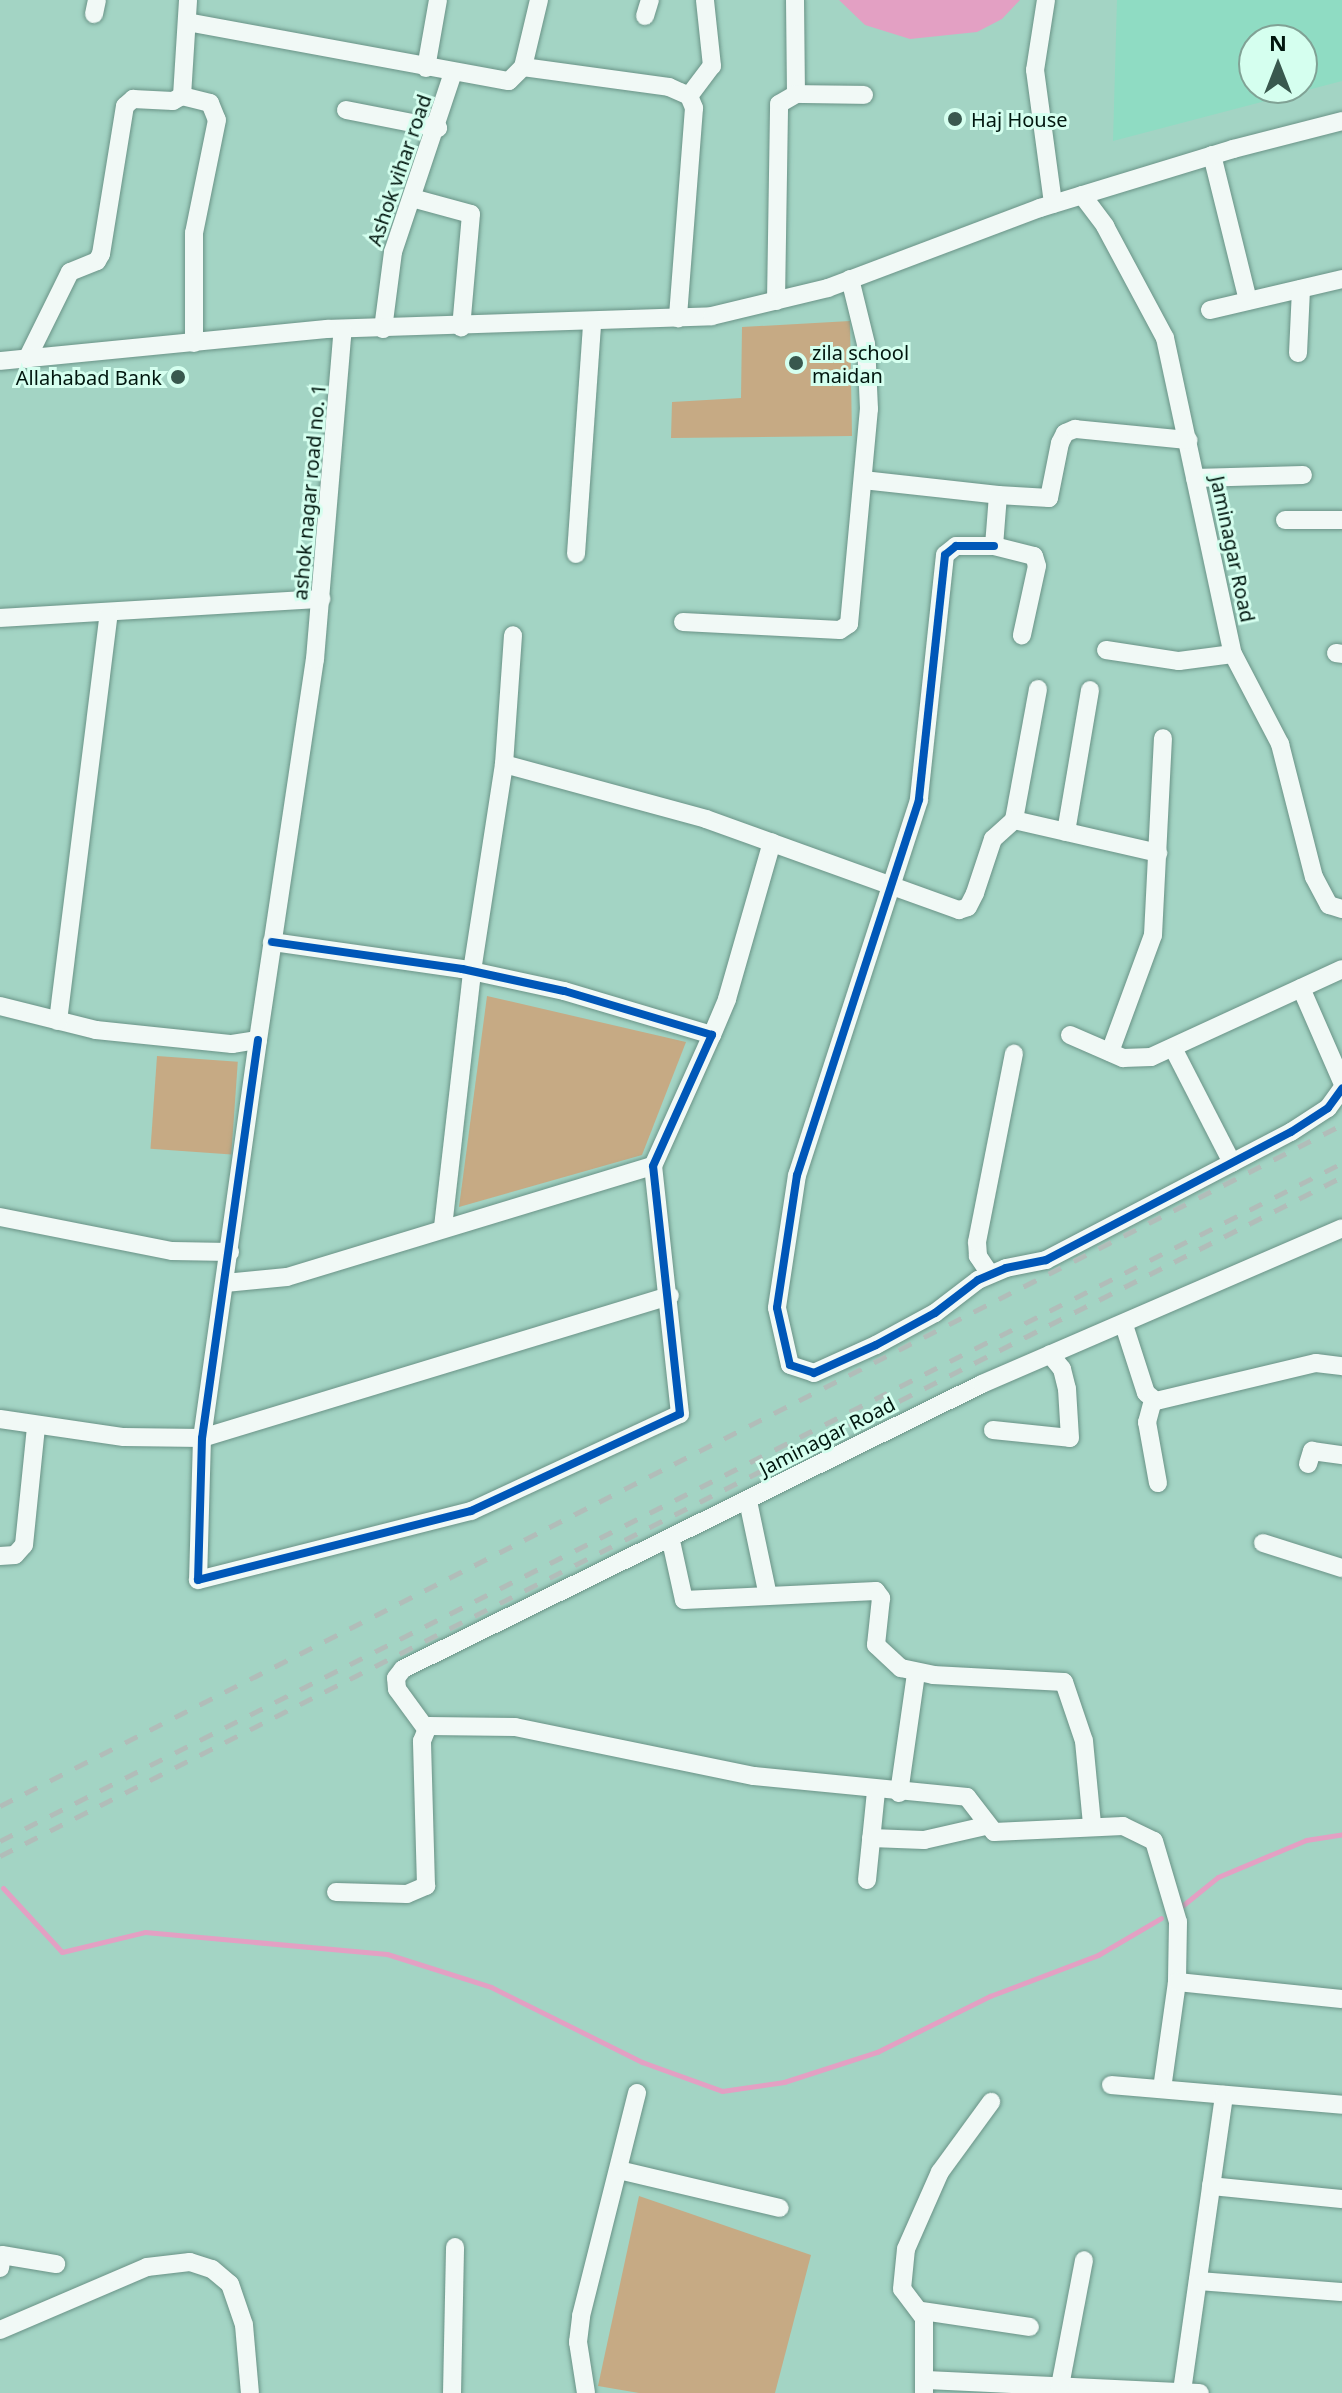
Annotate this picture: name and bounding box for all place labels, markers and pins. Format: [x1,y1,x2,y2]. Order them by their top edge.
place label: Haj House [971,107,1068,131]
marker: Haj House [946,110,964,128]
place label: zila school maidan [812,340,909,387]
marker: zila school maidan [787,354,805,372]
place label: Allahabad Bank [16,365,162,389]
marker: Allahabad Bank [169,368,187,386]

